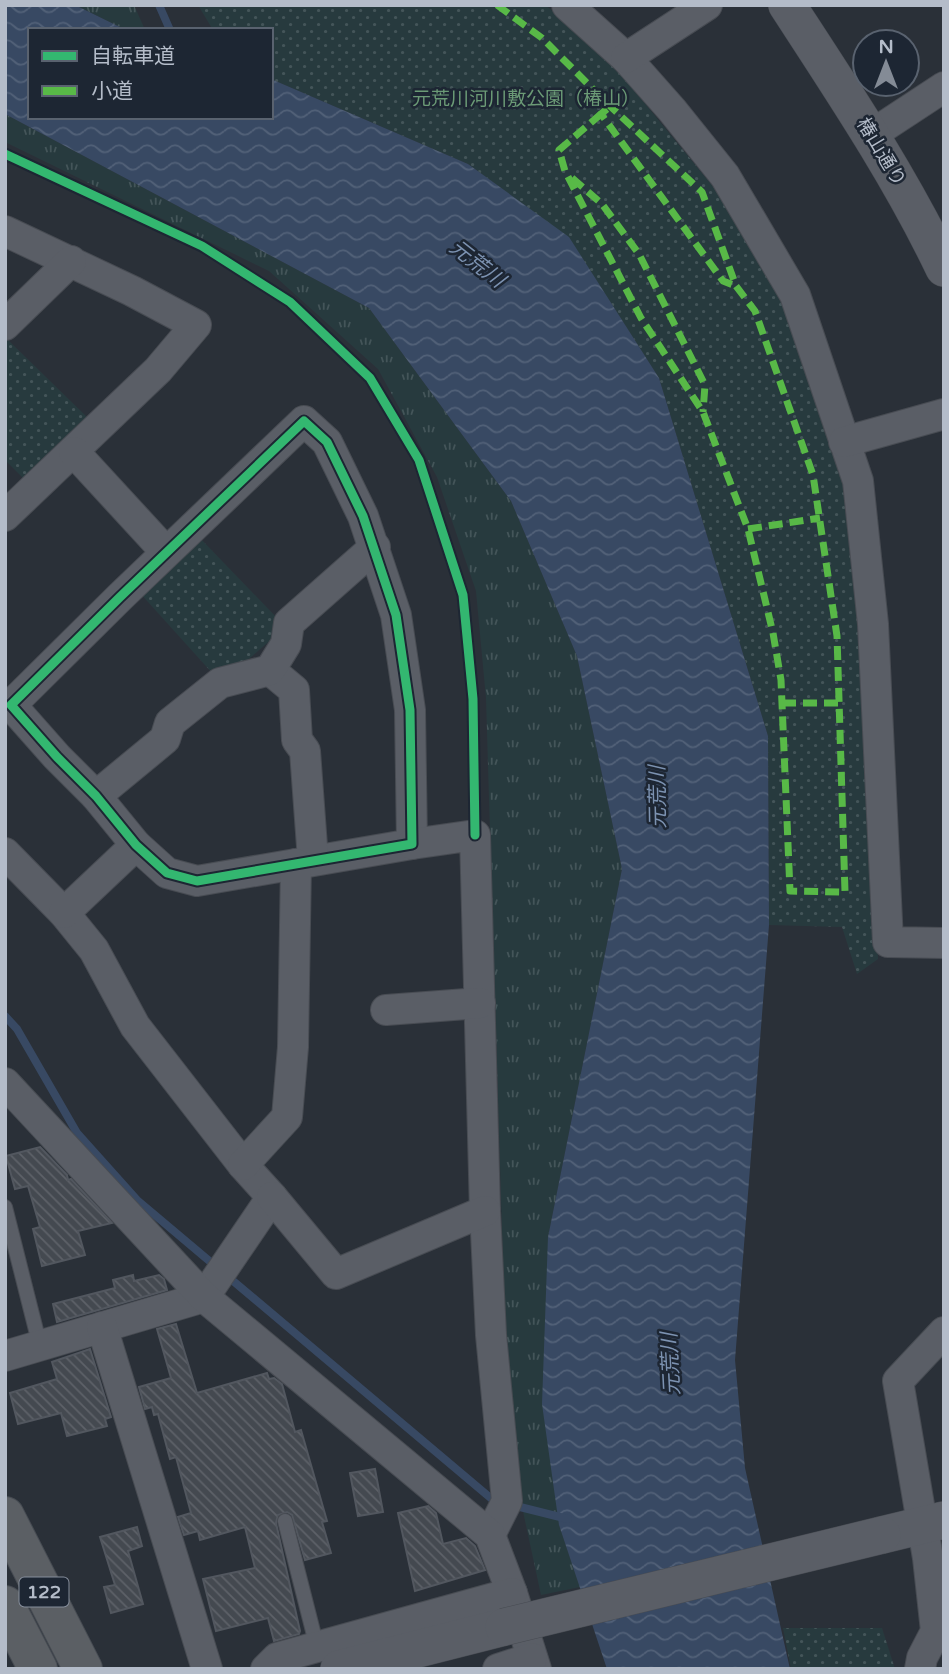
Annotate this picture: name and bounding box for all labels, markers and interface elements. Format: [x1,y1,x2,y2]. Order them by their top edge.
legend [28,28,273,119]
north arrow [851,28,921,98]
text: N [878,36,894,58]
text: 自転車道 [91,44,175,69]
text: 小道 [91,79,133,104]
park label: 元荒川河川敷公園（椿山） [412,88,640,110]
street label: 椿山通り [852,114,910,190]
water label: 元荒川 [444,235,511,294]
water label: 元荒川 [645,763,671,829]
water label: 元荒川 [657,1330,685,1396]
road number: 122 [20,1577,68,1606]

